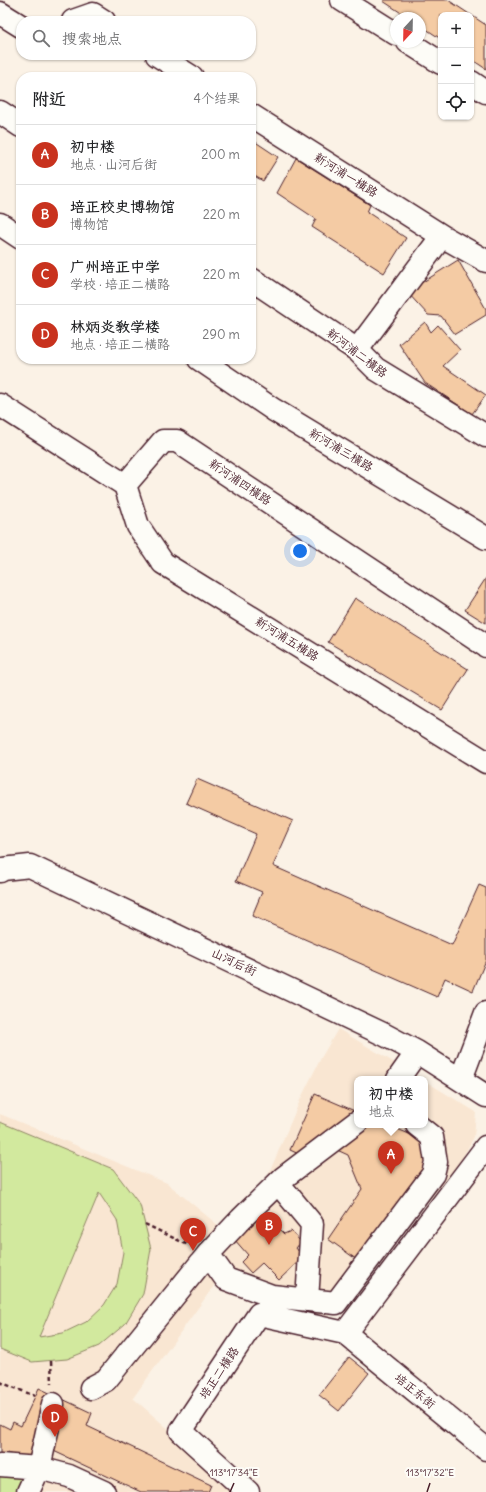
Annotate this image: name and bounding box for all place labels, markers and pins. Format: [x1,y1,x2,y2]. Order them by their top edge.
pin: A [378,1141,404,1174]
pin: B [256,1212,282,1245]
pin: C [180,1218,206,1251]
pin: D [42,1404,68,1437]

